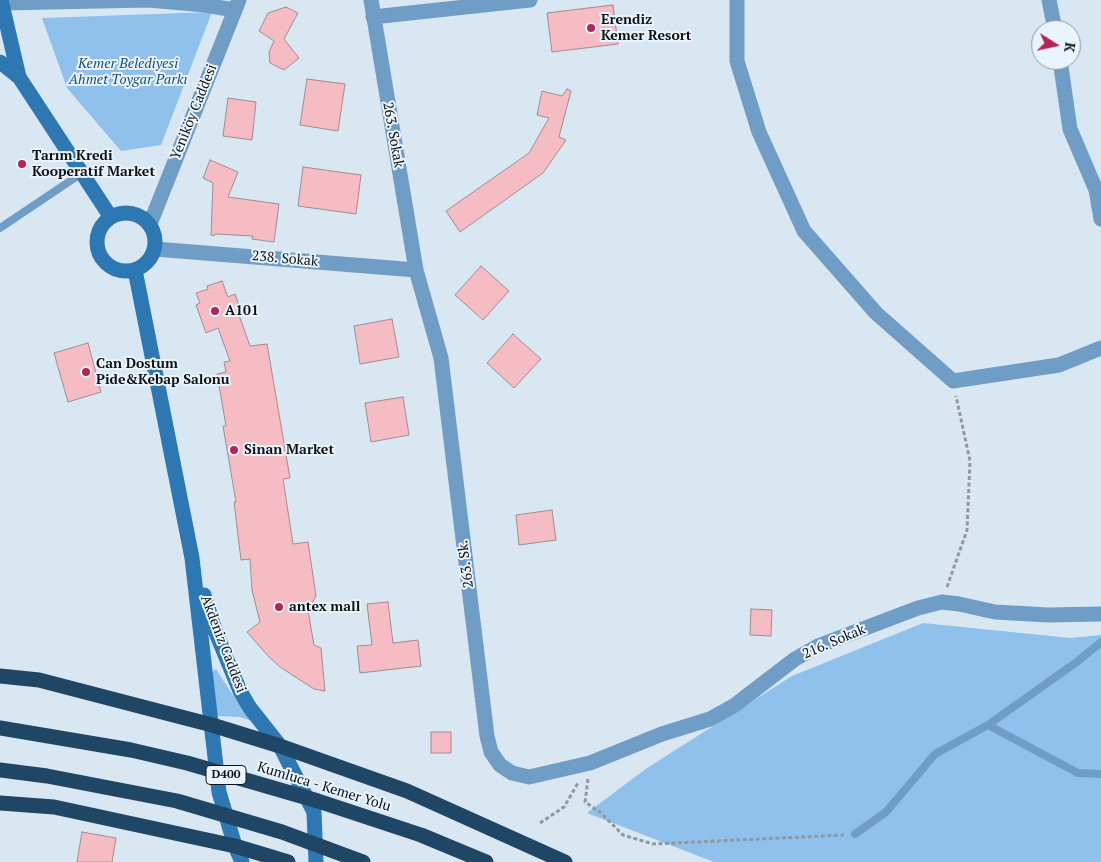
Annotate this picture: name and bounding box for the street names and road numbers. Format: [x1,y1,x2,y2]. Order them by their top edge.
street label: Yeniköy Caddesi [167,62,221,162]
street label: 263. Sokak [379,101,407,169]
street label: 238. Sokak [251,248,319,270]
street label: 263. Sk. [455,539,477,589]
street label: Akdeniz Caddesi [197,593,249,695]
street label: 216. Sokak [800,621,868,663]
street label: Kumluca - Kemer Yolu [255,759,393,815]
road number: D400 [206,766,246,784]

